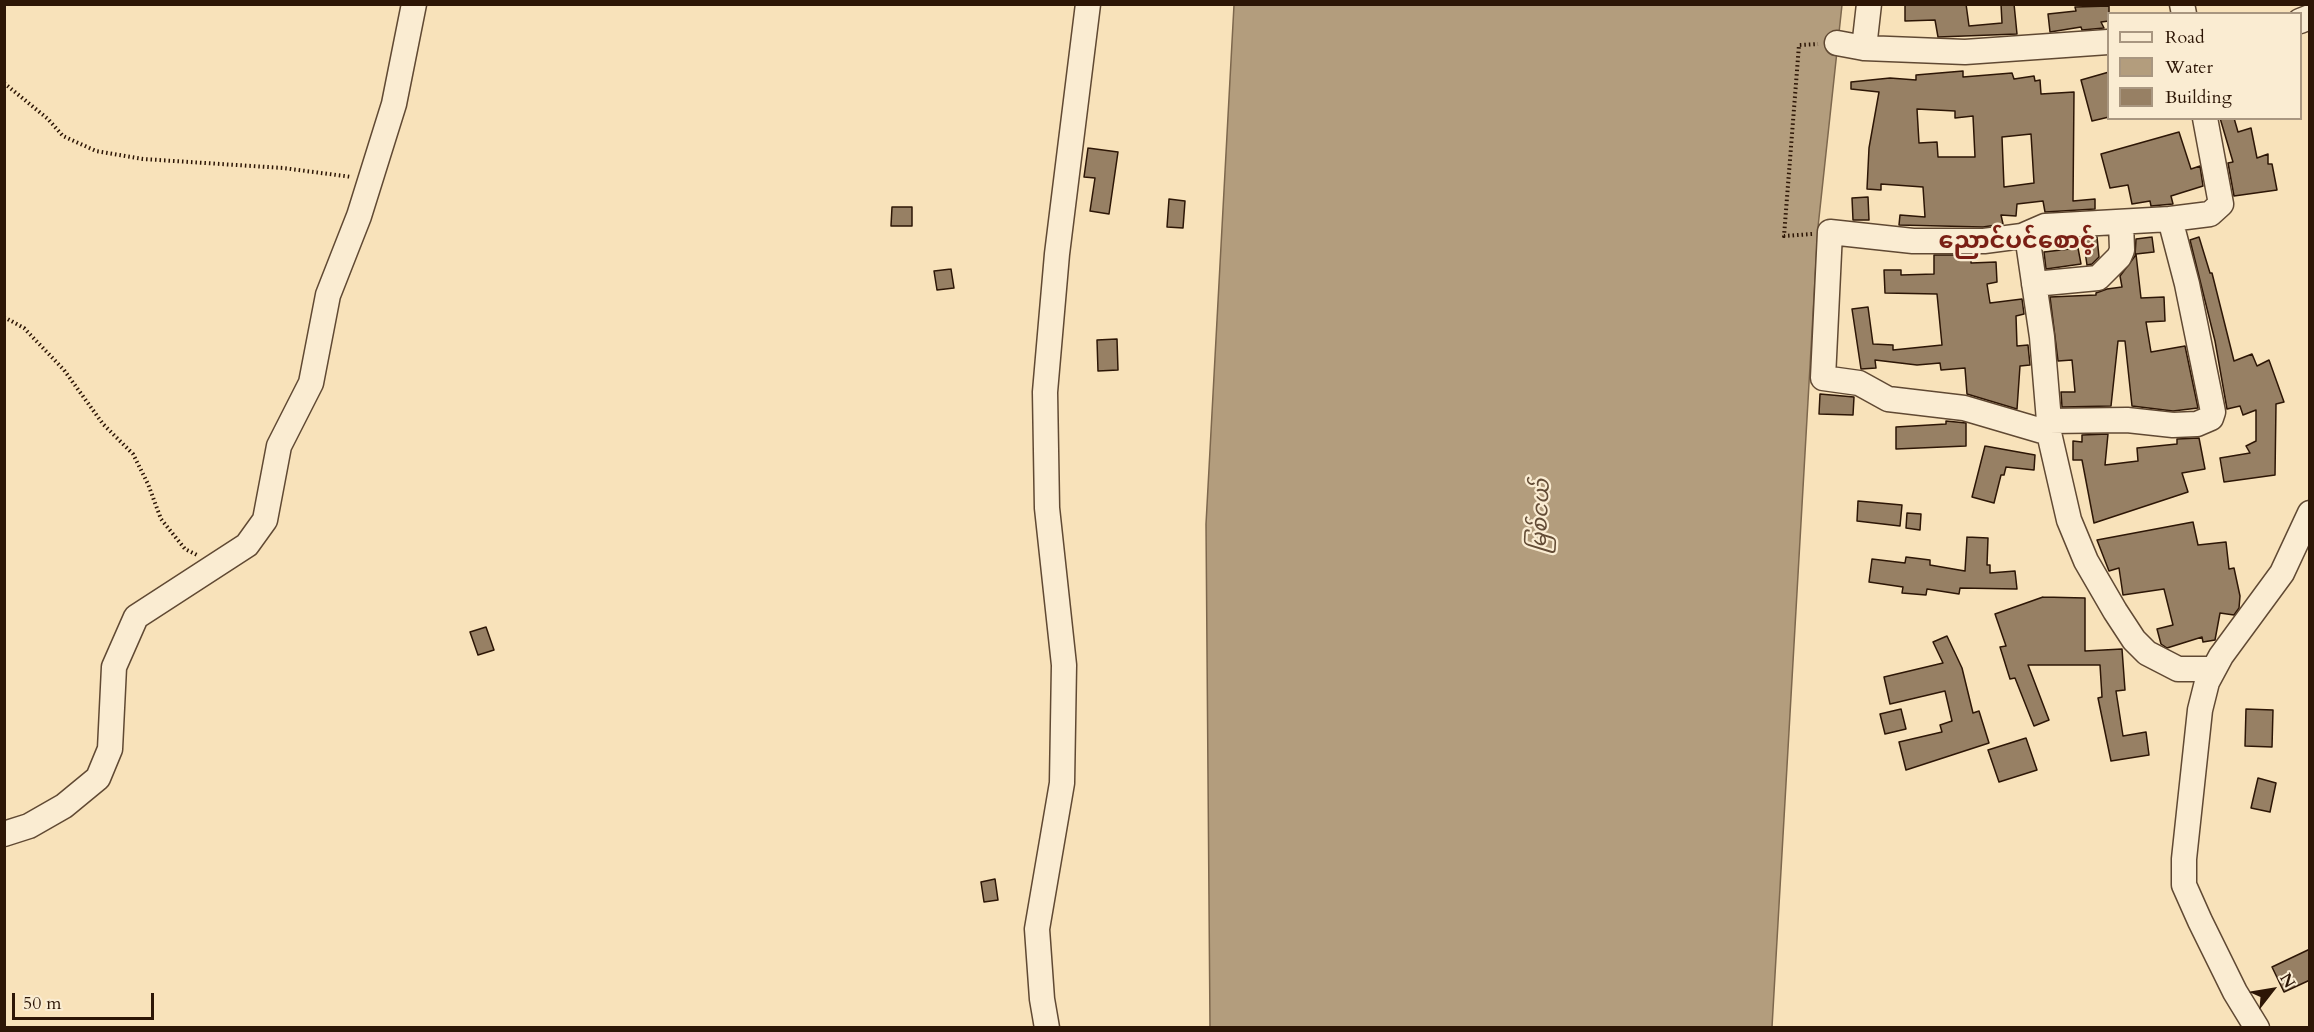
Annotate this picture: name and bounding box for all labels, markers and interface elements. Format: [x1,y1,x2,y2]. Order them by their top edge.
legend [2107,12,2302,120]
text: Road [2165,25,2205,50]
text: Water [2165,55,2213,80]
text: Building [2165,85,2232,110]
district label: ညောင်ပင်စောင့် [1938,228,2096,256]
water label: မြစ်ငယ် [1527,478,1557,554]
north arrow [2242,960,2302,1020]
text: N [2274,969,2300,992]
scale bar [15,981,158,1019]
text: 50 m [23,991,62,1016]

